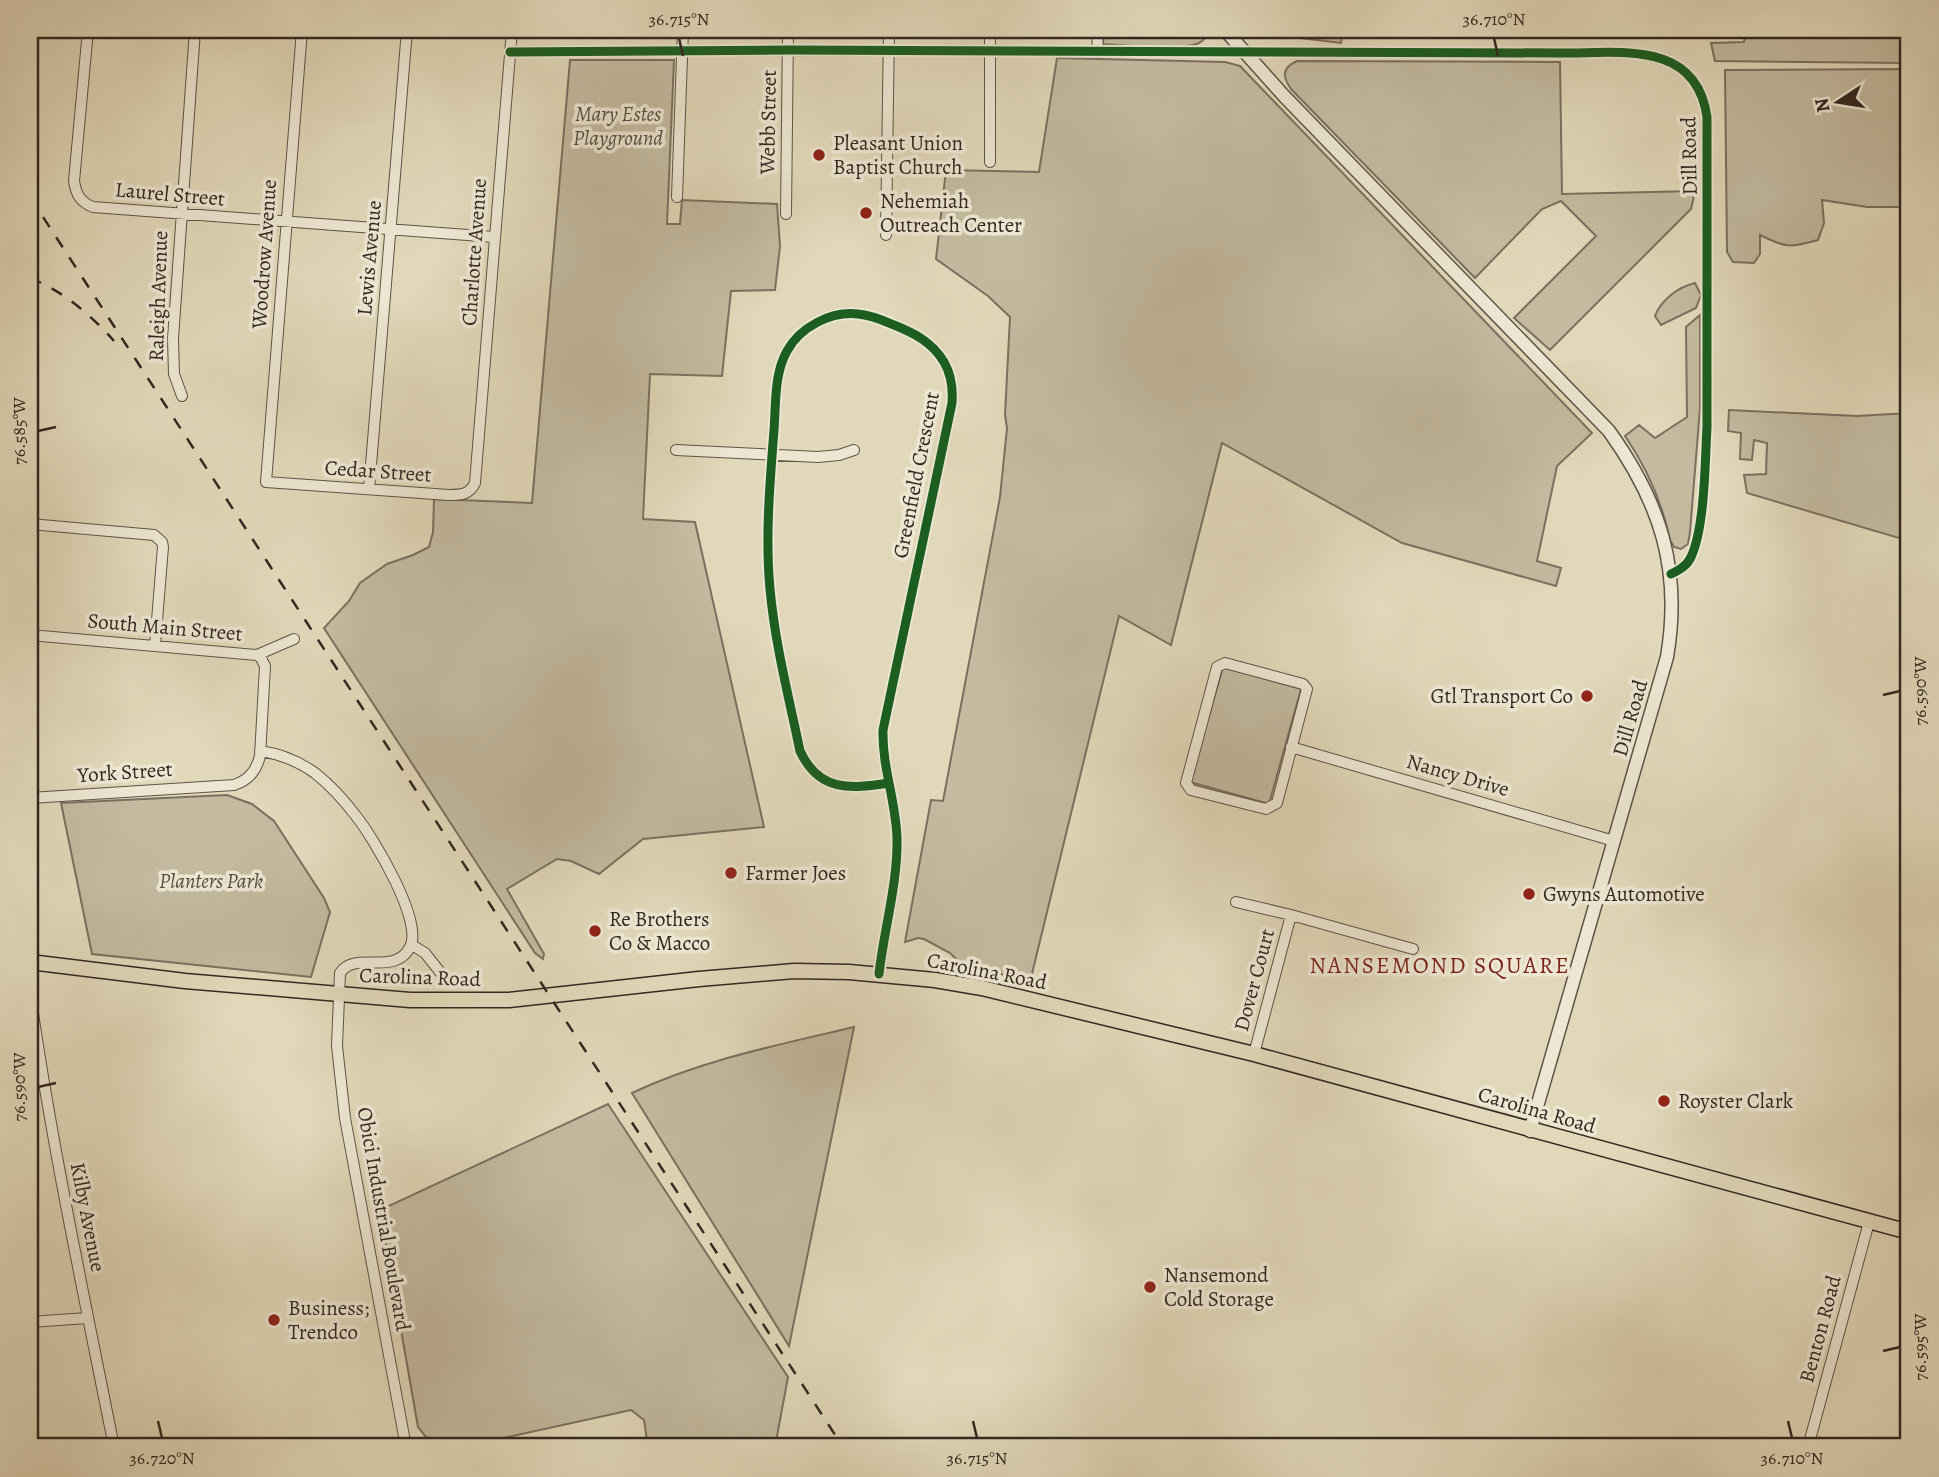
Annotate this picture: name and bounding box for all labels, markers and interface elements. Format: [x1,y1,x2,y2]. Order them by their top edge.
text: 36.715°N [648,7,710,31]
text: 36.710°N [1463,7,1526,31]
north arrow [1802,66,1872,136]
street label: Webb Street [753,69,783,176]
text: N [1808,96,1837,115]
park label: Mary Estes Playground [573,100,663,152]
street label: Dill Road [1674,116,1704,196]
place label: Pleasant Union Baptist Church [833,129,963,181]
marker: Pleasant Union Baptist Church [811,147,827,163]
street label: Laurel Street [114,175,226,213]
street label: Charlotte Avenue [455,177,493,327]
street label: Woodrow Avenue [245,178,283,331]
place label: Nehemiah Outreach Center [880,187,1022,239]
street label: Lewis Avenue [350,199,388,317]
marker: Nehemiah Outreach Center [858,205,874,221]
street label: Raleigh Avenue [142,230,174,362]
street label: Greenfield Crescent [886,389,946,561]
text: 76.585°W [7,397,31,465]
street label: Cedar Street [324,453,432,489]
street label: South Main Street [86,606,244,648]
text: 76.590°W [1908,656,1932,726]
street label: Dill Road [1606,676,1655,760]
place label: Gtl Transport Co [1431,682,1573,710]
marker: Gtl Transport Co [1579,688,1595,704]
street label: Nancy Drive [1403,747,1513,803]
street label: York Street [76,755,174,789]
place label: Farmer Joes [745,859,846,887]
marker: Farmer Joes [723,865,739,881]
park label: Planters Park [159,867,263,895]
place label: Gwyns Automotive [1543,880,1705,908]
marker: Gwyns Automotive [1521,886,1537,902]
place label: Re Brothers Co & Macco [609,905,710,957]
marker: Re Brothers Co & Macco [587,923,603,939]
street label: Dover Court [1227,926,1281,1034]
street label: Carolina Road [925,946,1050,996]
district label: NANSEMOND SQUARE [1309,950,1571,981]
street label: Carolina Road [359,961,482,993]
text: 76.590°W [7,1052,31,1122]
street label: Carolina Road [1475,1080,1600,1140]
place label: Royster Clark [1678,1087,1794,1115]
marker: Royster Clark [1656,1093,1672,1109]
street label: Obici Industrial Boulevard [351,1105,418,1334]
street label: Kilby Avenue [64,1160,112,1274]
place label: Nansemond Cold Storage [1164,1261,1274,1313]
street label: Benton Road [1792,1272,1848,1386]
marker: Nansemond Cold Storage [1142,1279,1158,1295]
place label: Business; Trendco [288,1294,369,1346]
marker: Business; Trendco [266,1312,282,1328]
text: 76.595°W [1908,1313,1932,1381]
text: 36.720°N [129,1446,195,1470]
text: 36.715°N [946,1446,1008,1470]
text: 36.710°N [1761,1446,1824,1470]

